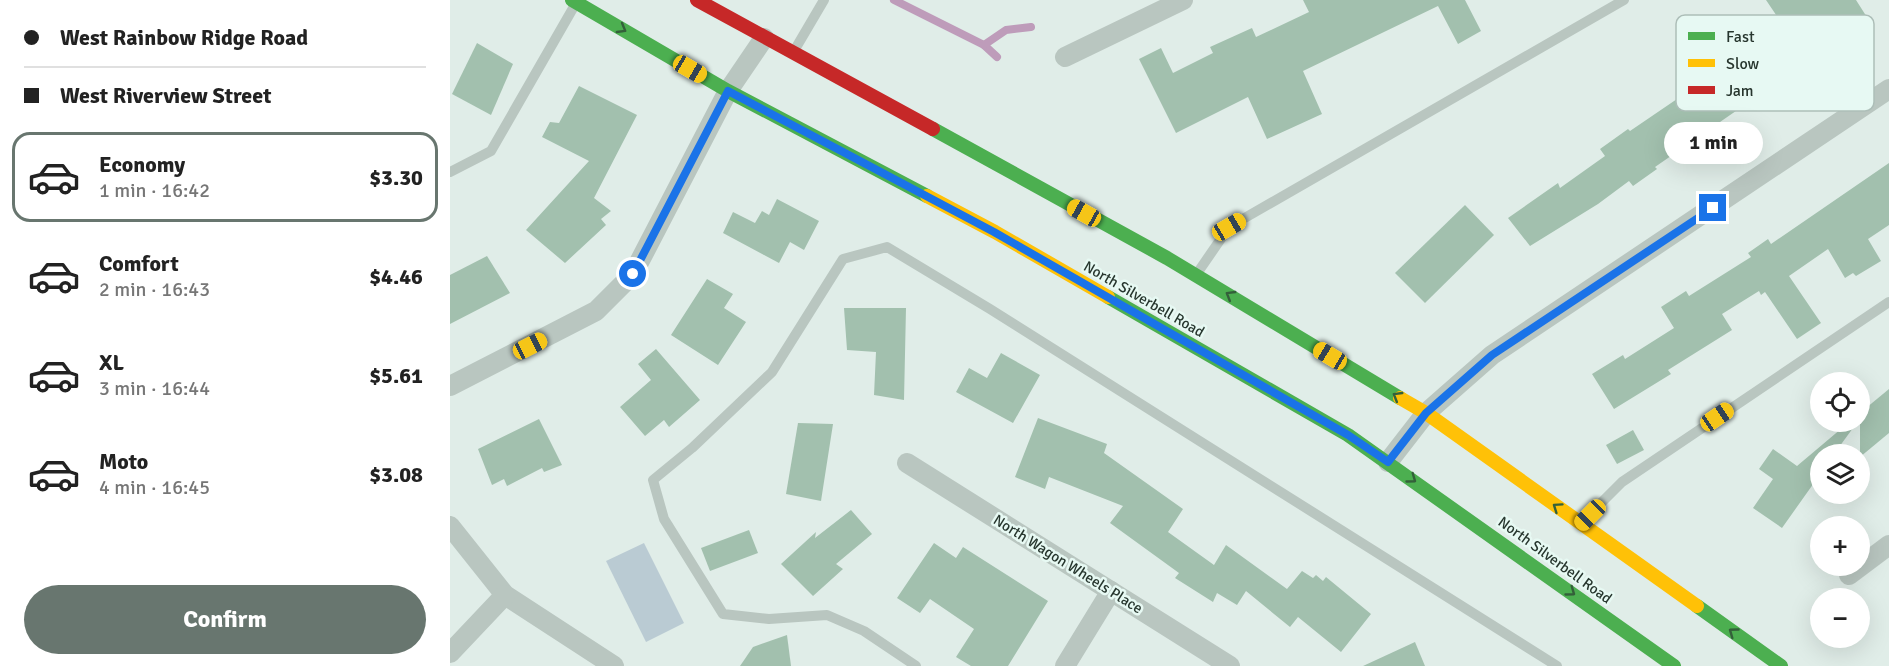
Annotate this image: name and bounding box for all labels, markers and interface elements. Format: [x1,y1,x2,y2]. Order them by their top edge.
legend [1676,15,1874,111]
one-way arrow [616,22,627,34]
text: West Rainbow Ridge Road [60,24,308,51]
text: Fast [1726,27,1755,47]
car [670,52,710,86]
text: Slow [1726,54,1760,74]
text: Jam [1726,81,1754,101]
text: West Riverview Street [60,82,271,109]
callout: 1 min [1664,121,1762,163]
text: 1 min [1689,130,1738,155]
icon: car [27,150,81,204]
text: Economy [99,151,185,178]
text: $3.30 [369,164,423,191]
text: 1 min · 16:42 [99,178,210,203]
route end [1699,194,1726,221]
car [1064,196,1104,230]
car [1209,210,1249,244]
icon: car [27,249,81,303]
text: Comfort [99,250,179,277]
street label: North Silverbell Road [1080,257,1208,341]
route start [619,260,646,287]
text: $4.46 [369,263,423,290]
text: 2 min · 16:43 [99,277,210,302]
one-way arrow [1226,291,1236,303]
car [510,330,550,362]
car [1310,339,1350,373]
icon: car [27,348,81,402]
text: XL [99,349,124,376]
text: $5.61 [369,362,423,389]
map controls [1810,372,1870,648]
button: locate [1810,372,1870,432]
text: 3 min · 16:44 [99,376,210,401]
one-way arrow [1393,391,1403,403]
car [1697,399,1737,435]
button: layers [1810,444,1870,504]
icon: car [27,447,81,501]
text: Moto [99,448,148,475]
text: $3.08 [369,461,423,488]
one-way arrow [1406,472,1417,483]
text: 4 min · 16:45 [99,475,210,500]
car [1571,496,1609,534]
one-way arrow [1553,503,1564,514]
street label: North Wagon Wheels Place [990,511,1146,617]
street label: North Silverbell Road [1495,513,1615,607]
button: + [1810,516,1870,576]
button: Confirm [24,585,426,654]
one-way arrow [1564,585,1575,596]
button: − [1810,588,1870,648]
one-way arrow [1728,628,1739,639]

